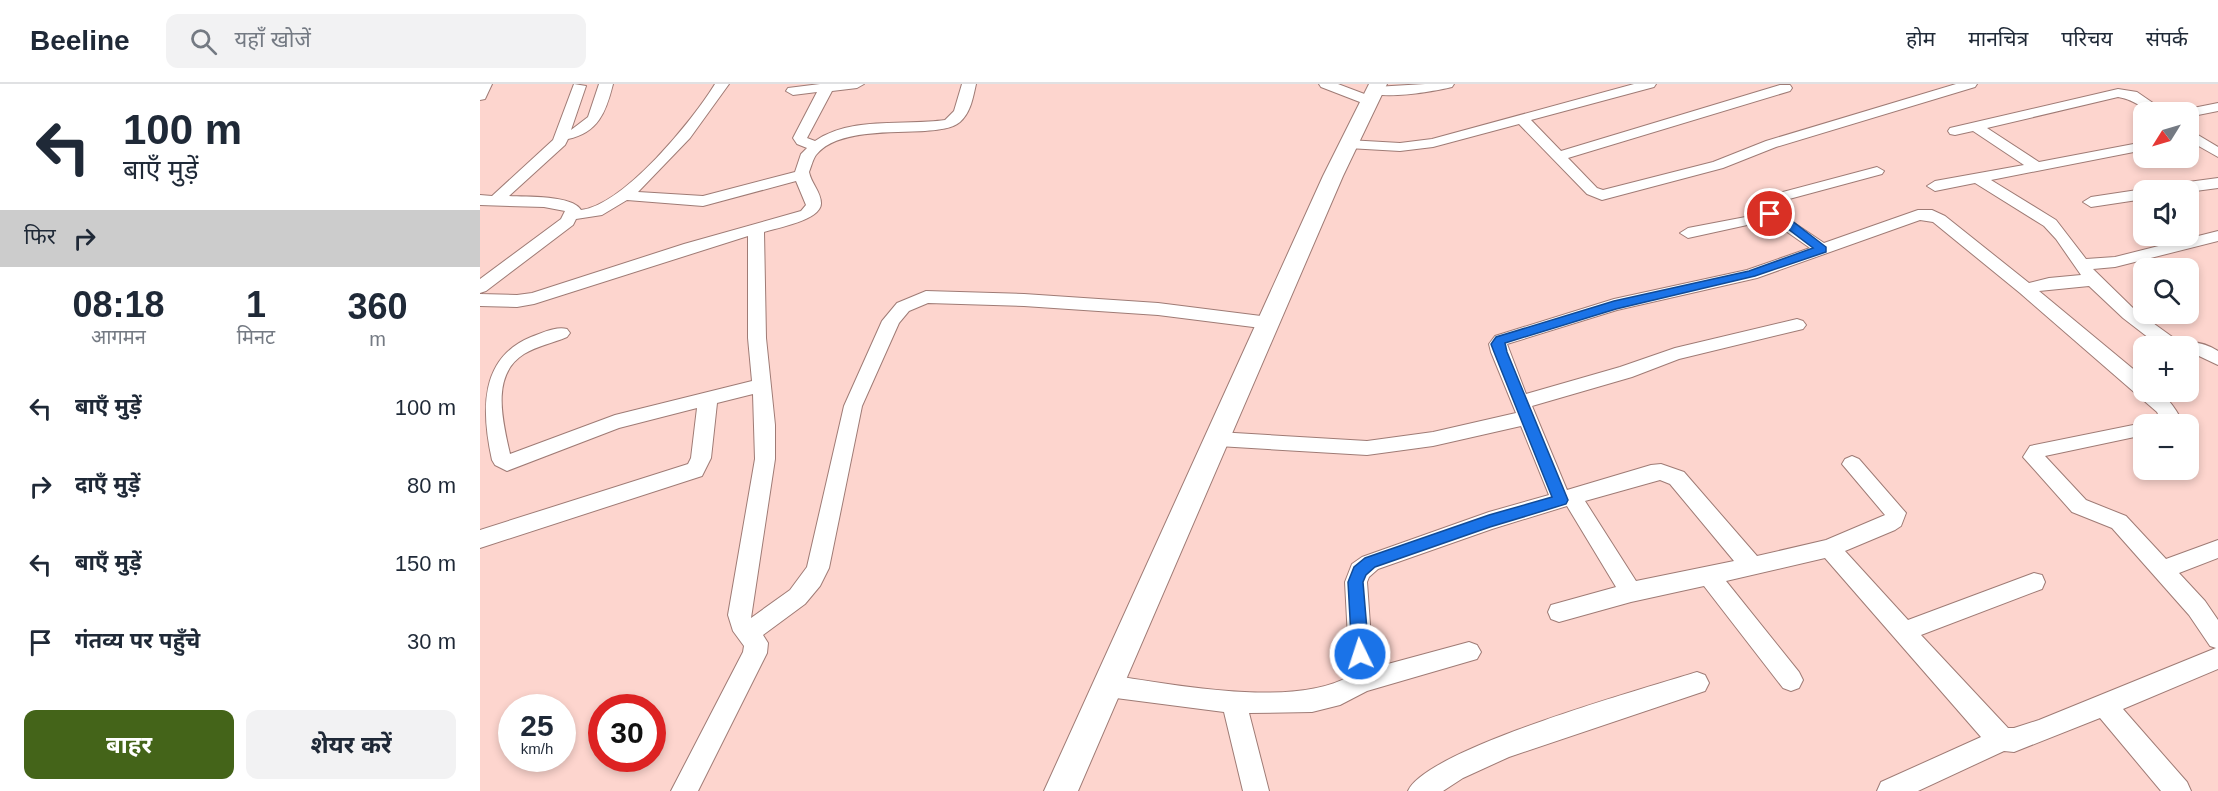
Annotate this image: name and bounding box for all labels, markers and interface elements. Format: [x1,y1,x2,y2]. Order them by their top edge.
search box [166,14,586,68]
text: Beeline [30,25,130,56]
icon: search [187,25,220,58]
text: यहाँ खोजें [235,27,311,52]
text: होम [1906,27,1935,50]
text: मानचित्र [1968,27,2028,50]
text: परिचय [2061,27,2113,50]
text: संपर्क [2146,27,2188,50]
north arrow [2133,102,2199,168]
map controls [2133,102,2199,480]
text: 100 m [123,106,242,153]
icon: left [24,108,102,186]
text: बाएँ मुड़ें [123,155,198,185]
button: sound [2133,180,2199,246]
pin [1744,188,1795,239]
icon: arrive [1753,197,1786,230]
icon: right [68,222,101,255]
text: फिर [24,224,56,249]
button: search [2133,258,2199,324]
text: 08:18 [72,284,164,325]
text: 1 [246,284,266,325]
text: 360 [348,286,408,327]
text: आगमन [91,326,146,348]
text: मिनट [237,326,275,348]
text: m [369,328,386,350]
button: + [2133,336,2199,402]
icon: left [24,392,57,425]
text: बाएँ मुड़ें [75,394,141,419]
text: 100 m [395,395,456,420]
button: − [2133,414,2199,480]
icon: right [24,470,57,503]
text: दाएँ मुड़ें [75,472,140,497]
text: 80 m [407,473,456,498]
icon: left [24,548,57,581]
text: बाएँ मुड़ें [75,550,141,575]
text: 150 m [395,551,456,576]
position arrow [1328,622,1392,686]
icon: arrive [24,626,57,659]
text: गंतव्य पर पहुँचे [75,628,200,653]
text: 30 m [407,629,456,654]
speed limit sign: 30 [588,694,666,772]
text: 25 [520,709,554,742]
button: बाहर [24,710,234,779]
button: शेयर करें [246,710,456,779]
text: km/h [521,740,553,757]

